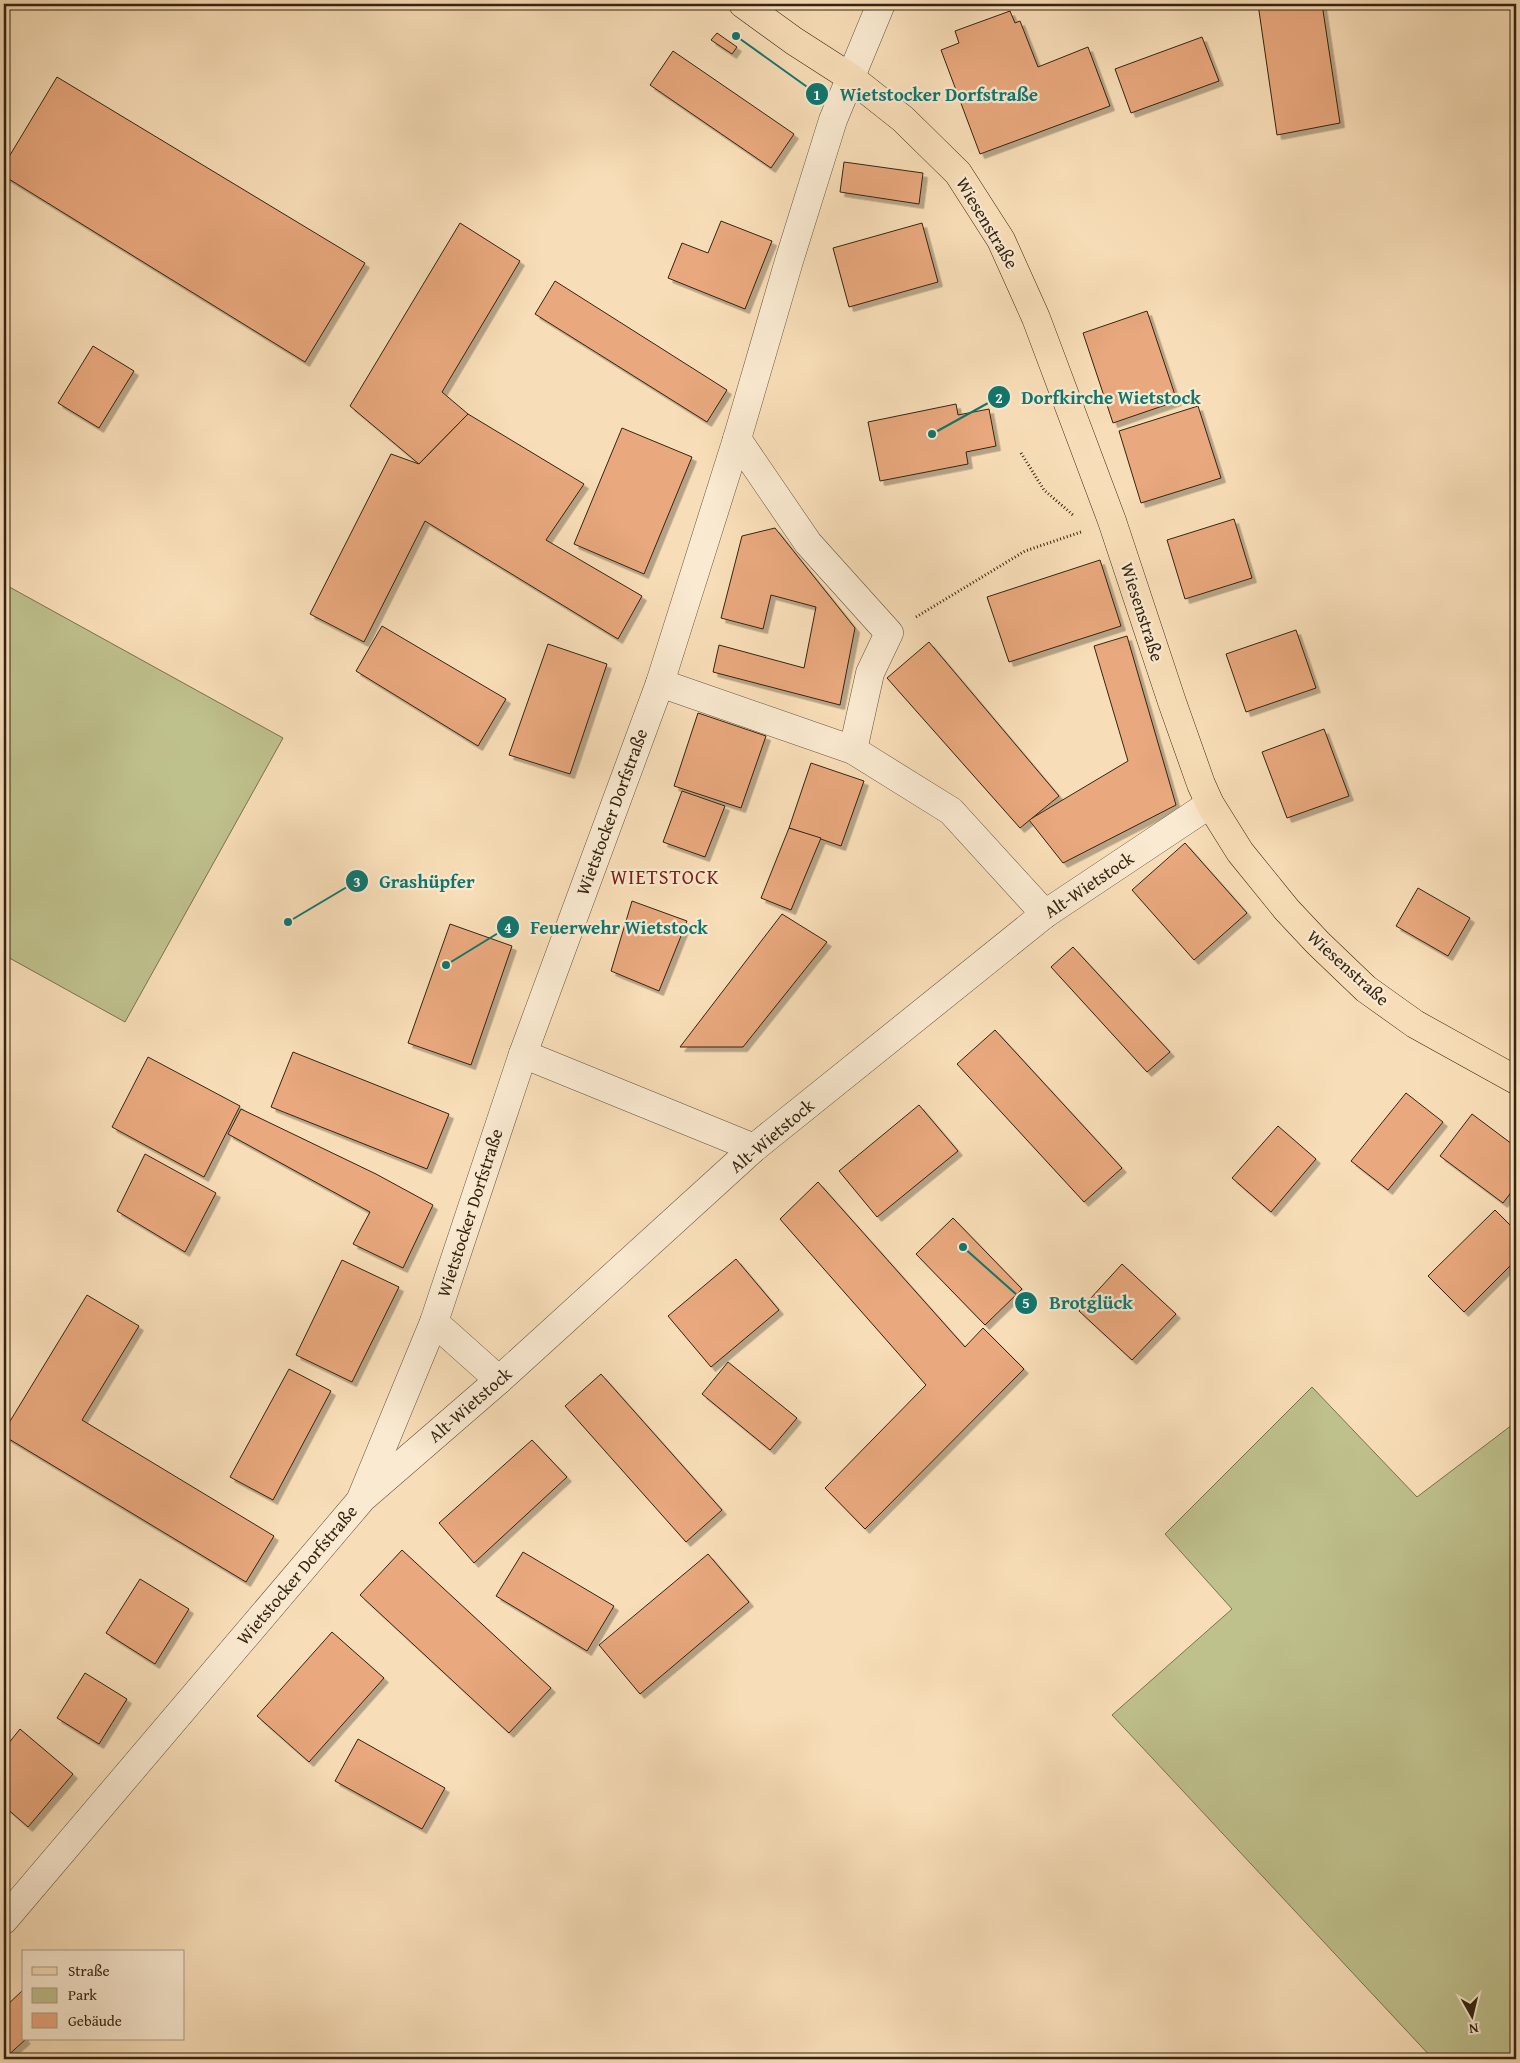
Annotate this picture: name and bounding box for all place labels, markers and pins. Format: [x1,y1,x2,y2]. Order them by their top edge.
callout: Wietstocker Dorfstraße [805,77,1048,111]
callout: Dorfkirche Wietstock [986,380,1211,414]
callout: Grashüpfer [344,864,485,898]
callout: Feuerwehr Wietstock [496,910,718,944]
callout: Brotglück [1014,1286,1142,1320]

